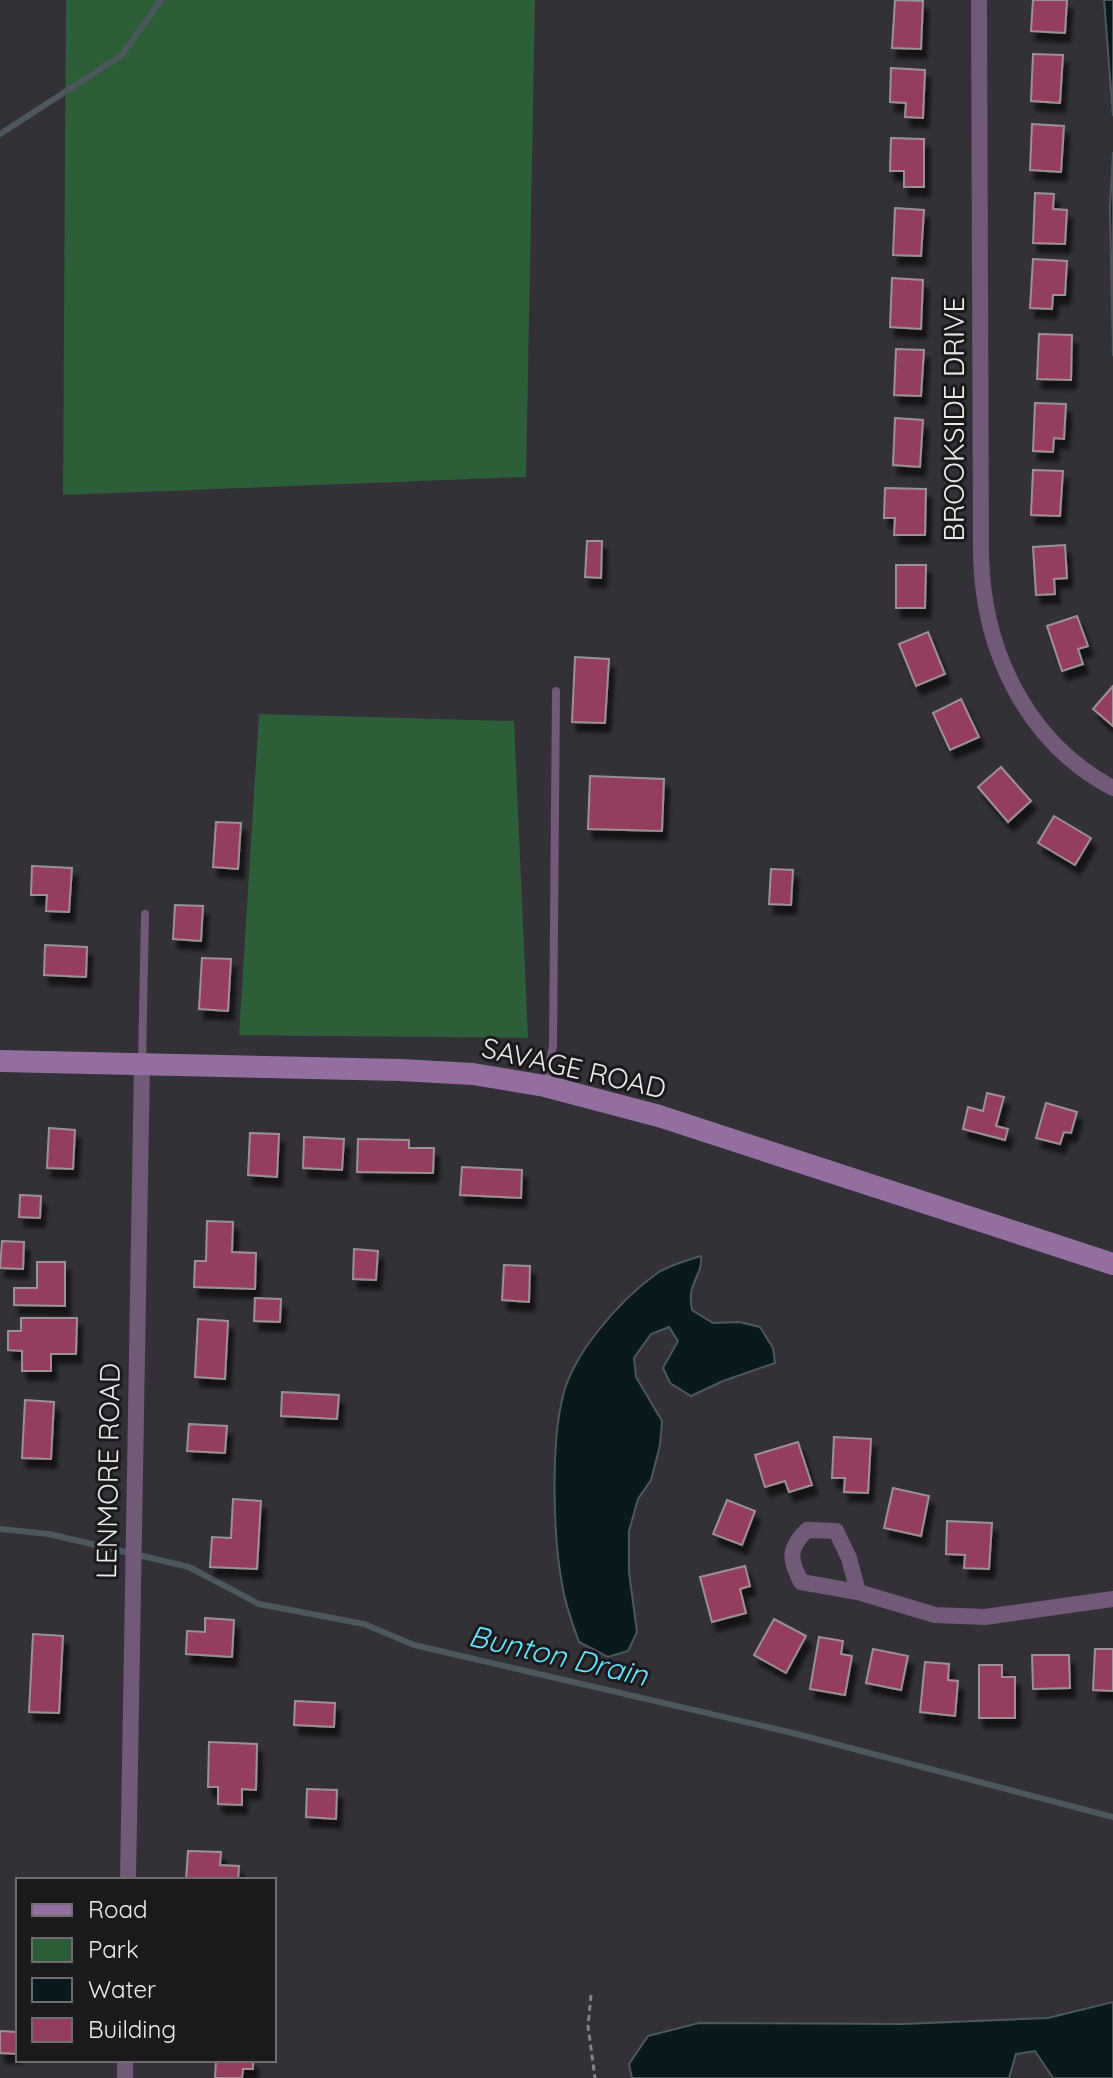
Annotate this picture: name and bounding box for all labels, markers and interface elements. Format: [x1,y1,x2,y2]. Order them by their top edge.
street label: BROOKSIDE DRIVE [936,296,971,542]
street label: SAVAGE ROAD [479,1029,670,1106]
street label: LENMORE ROAD [88,1363,127,1579]
water label: Bunton Drain [465,1616,652,1694]
legend [16,1878,276,2062]
text: Road [88,1894,148,1924]
text: Park [88,1934,139,1964]
text: Water [88,1974,156,2004]
text: Building [88,2014,176,2044]

